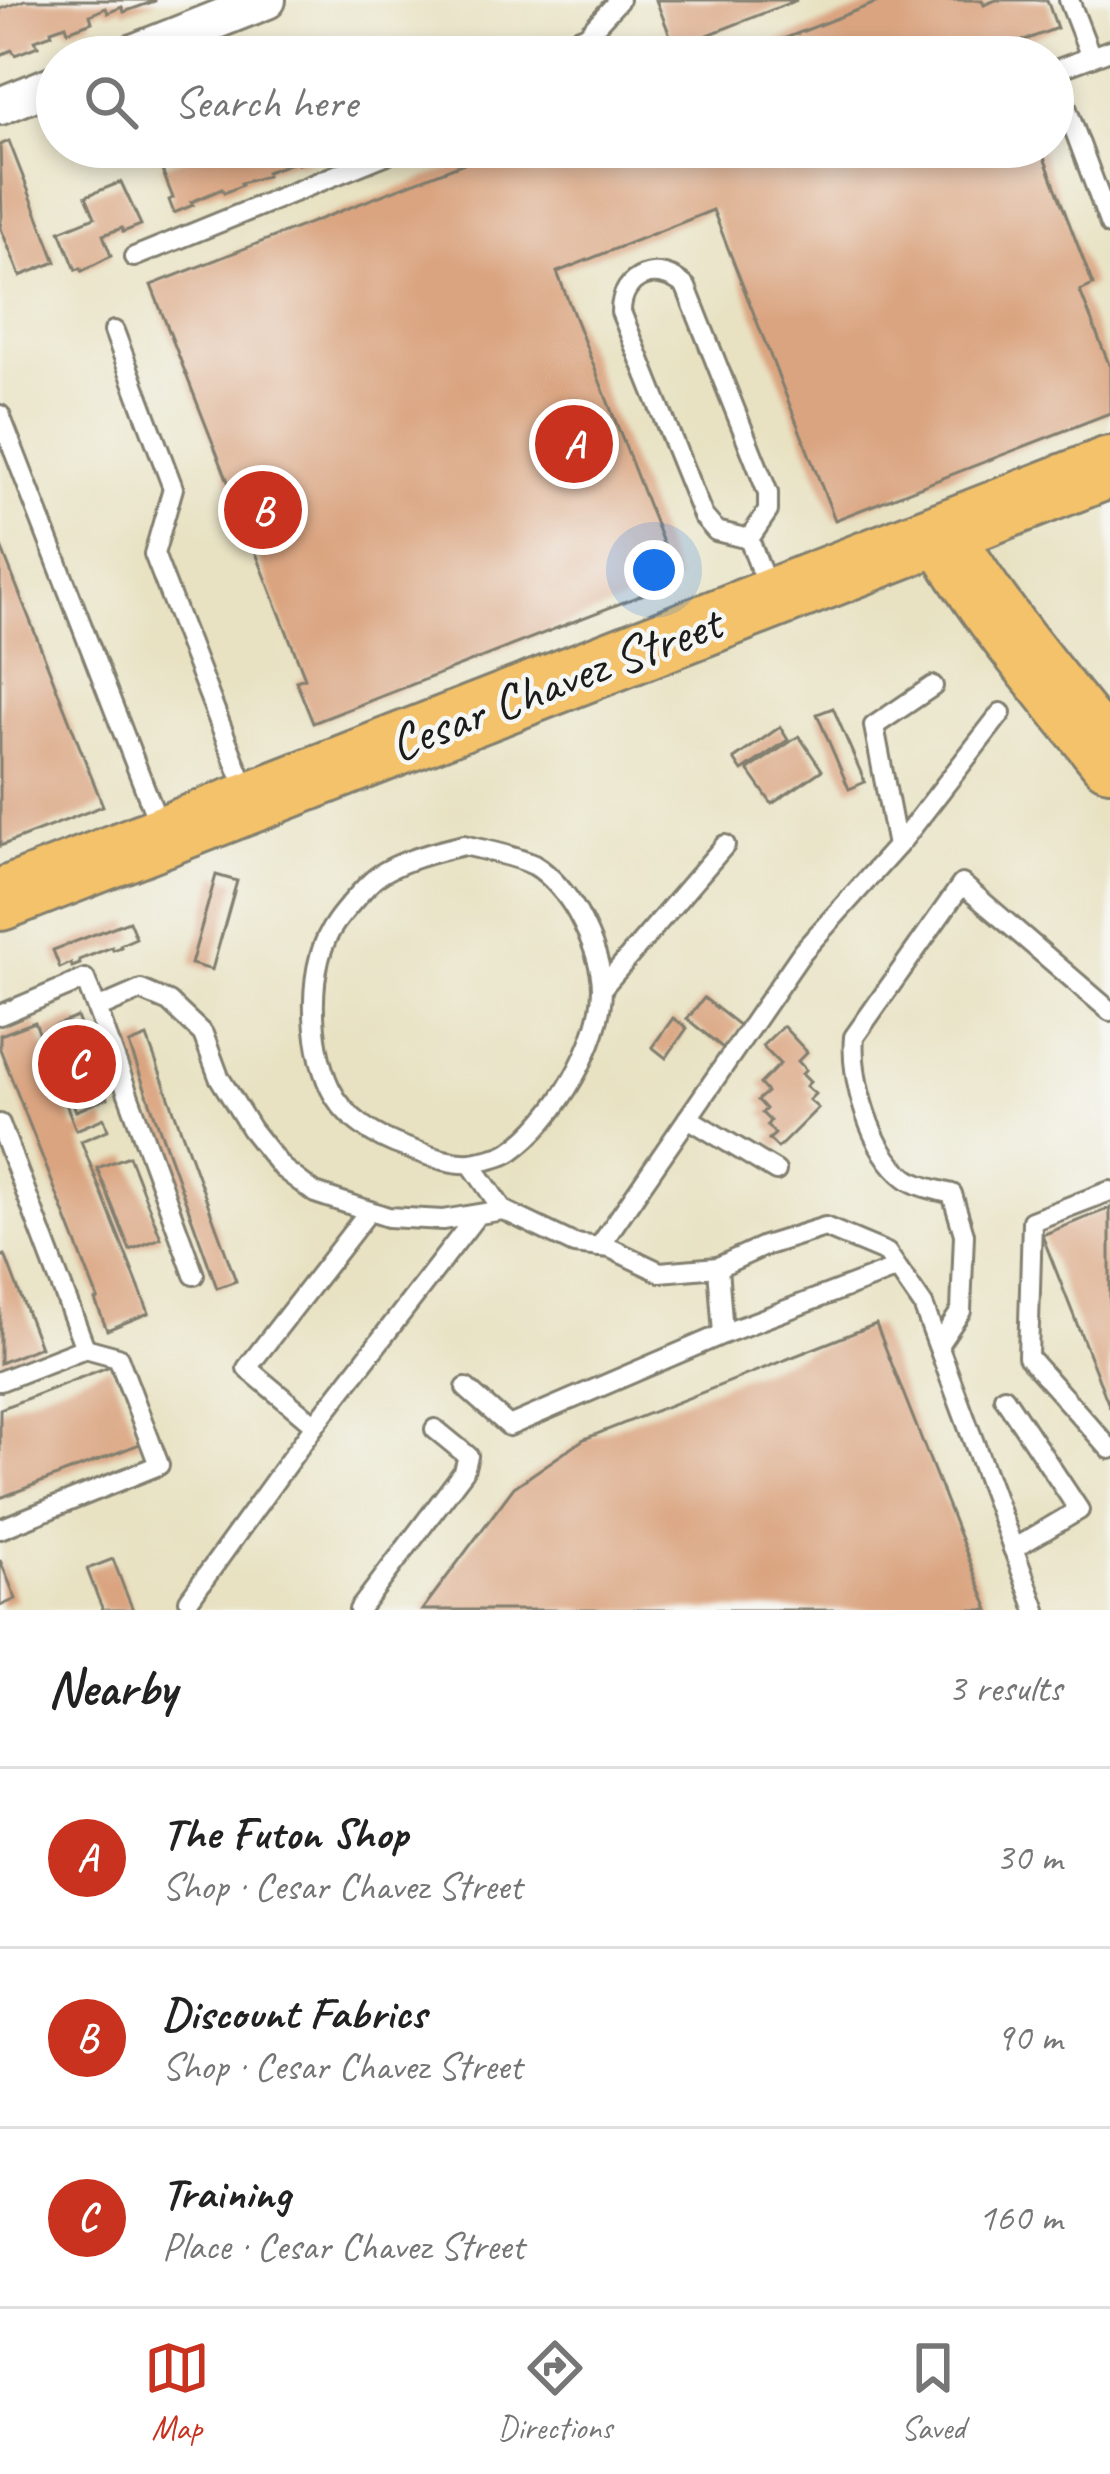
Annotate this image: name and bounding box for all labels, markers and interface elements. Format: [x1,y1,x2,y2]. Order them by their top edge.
search box [36,36,1074,168]
icon: search [78,69,144,135]
text: Search here [174,74,357,131]
pin: A [535,399,613,489]
pin: B [224,465,302,555]
your location [624,540,684,600]
street label: Cesar Chavez Street [380,589,735,776]
pin: C [38,1019,116,1109]
text: Nearby [48,1656,176,1720]
text: 3 results [948,1664,1062,1713]
text: The Futon Shop [162,1805,407,1862]
text: A [77,1833,97,1882]
text: 30 m [996,1833,1062,1882]
text: Shop · Cesar Chavez Street [162,1862,522,1911]
text: Discount Fabrics [162,1985,426,2042]
text: B [77,2013,97,2062]
text: 90 m [996,2013,1062,2062]
text: Shop · Cesar Chavez Street [162,2042,522,2091]
text: Training [162,2165,290,2222]
text: C [78,2193,96,2242]
text: 160 m [978,2193,1062,2242]
text: Place · Cesar Chavez Street [162,2222,524,2271]
tab: Map [144,2335,210,2449]
tab: Directions [498,2335,612,2449]
tab: Saved [900,2335,966,2449]

